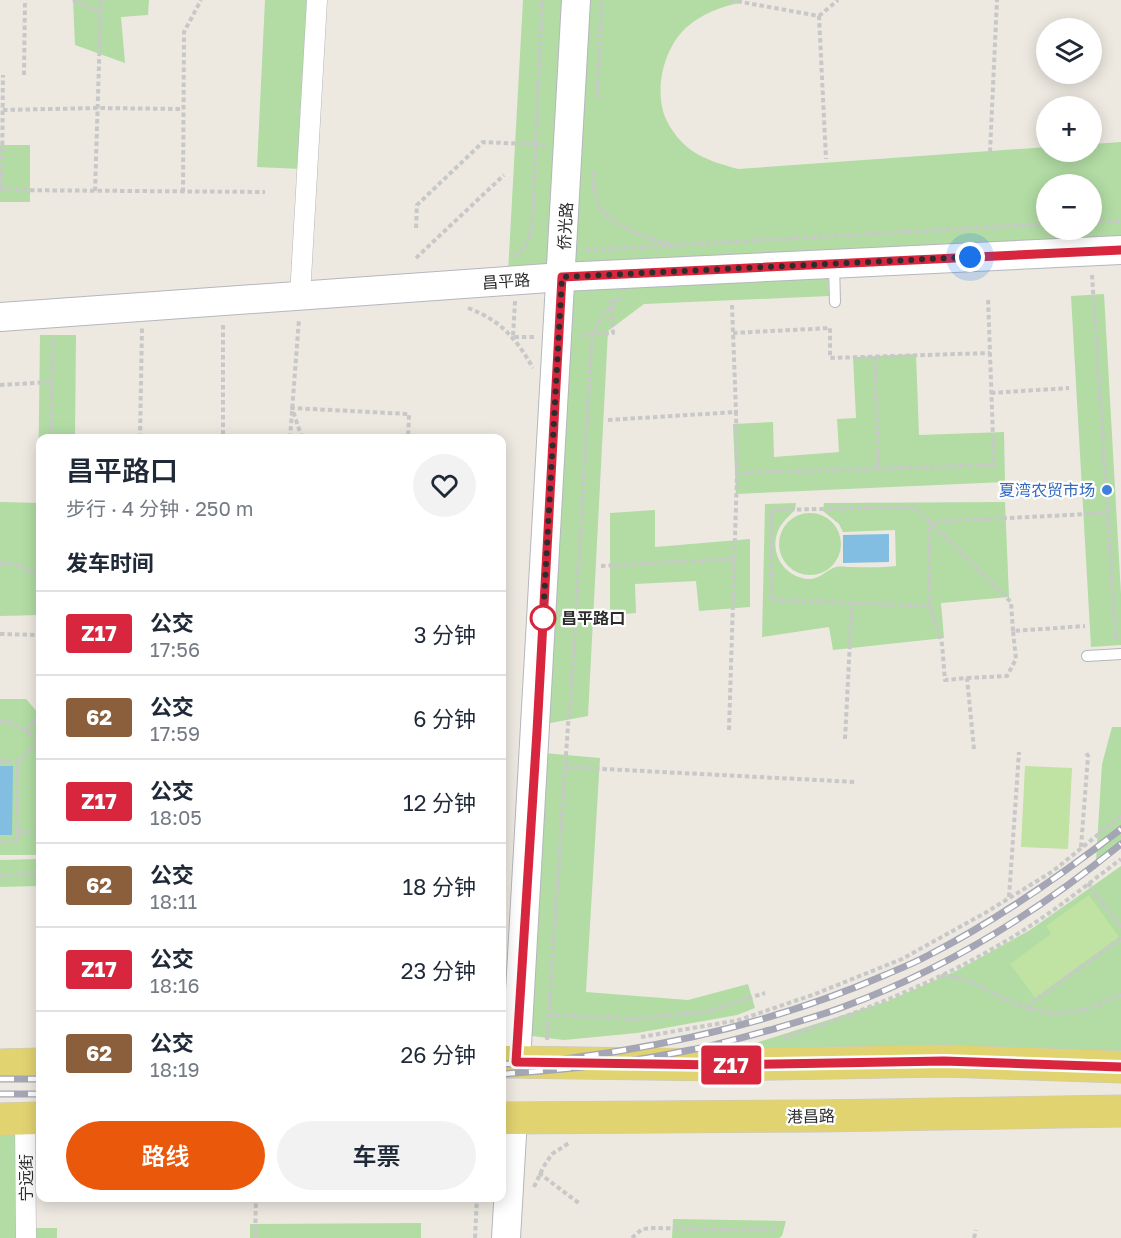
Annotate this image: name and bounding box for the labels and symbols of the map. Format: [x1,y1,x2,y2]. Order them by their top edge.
street label: 侨光路 [554,202,576,250]
your location [955,242,985,272]
street label: 昌平路 [481,269,531,293]
place label: 夏湾农贸市场 [999,480,1095,500]
marker: 夏湾农贸市场 [1100,483,1114,497]
marker: 昌平路口 [530,605,556,631]
place label: 昌平路口 [561,608,625,628]
line badge: Z17 [696,1046,765,1084]
street label: 港昌路 [787,1106,835,1126]
street label: 宁远街 [16,1154,36,1202]

